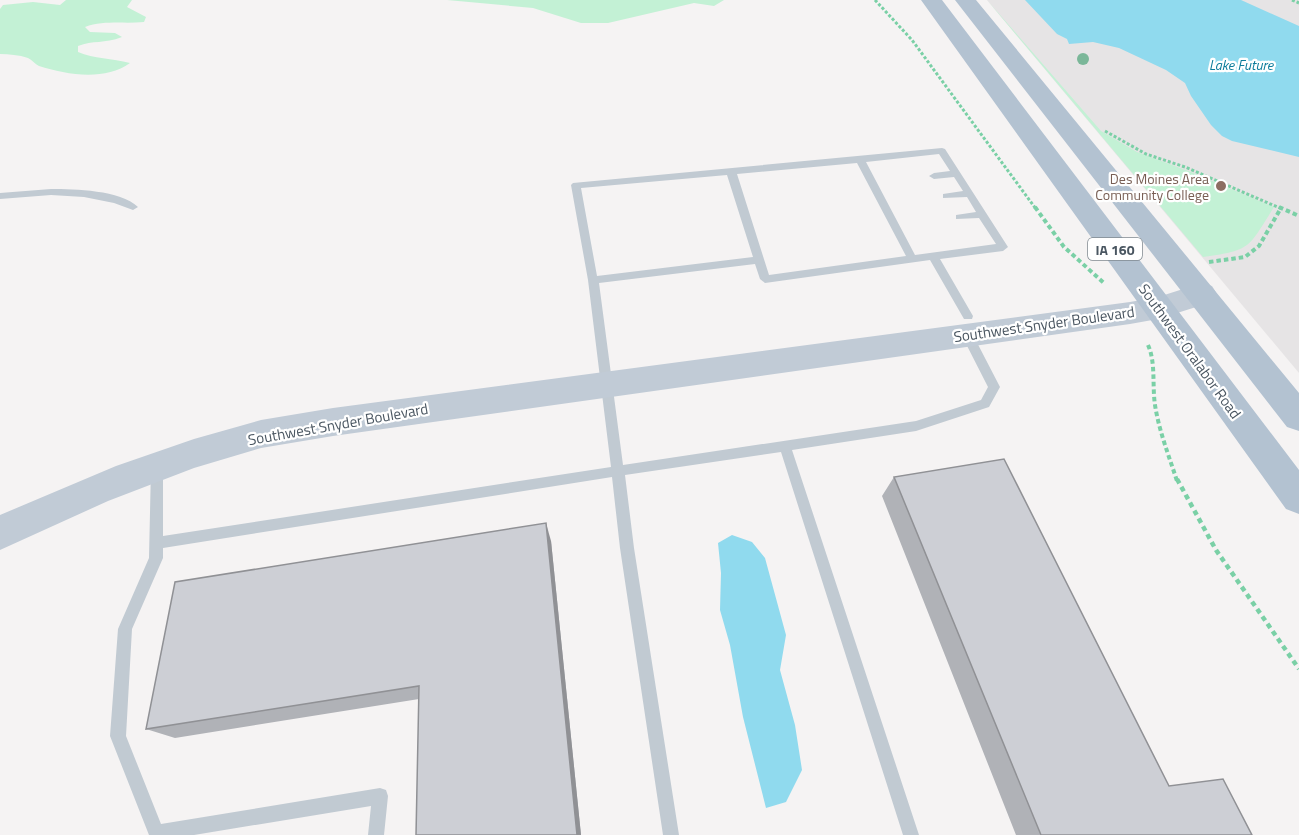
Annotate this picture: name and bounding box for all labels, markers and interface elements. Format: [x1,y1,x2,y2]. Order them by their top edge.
water label: Lake Future [1209,54,1275,75]
place label: Des Moines Area Community College [1095,168,1209,205]
marker: Des Moines Area Community College [1214,179,1228,193]
road number: IA 160 [1088,238,1142,260]
street label: Southwest Oralabor Road [1133,279,1247,423]
street label: Southwest Snyder Boulevard [952,300,1136,348]
street label: Southwest Snyder Boulevard [246,397,430,451]

